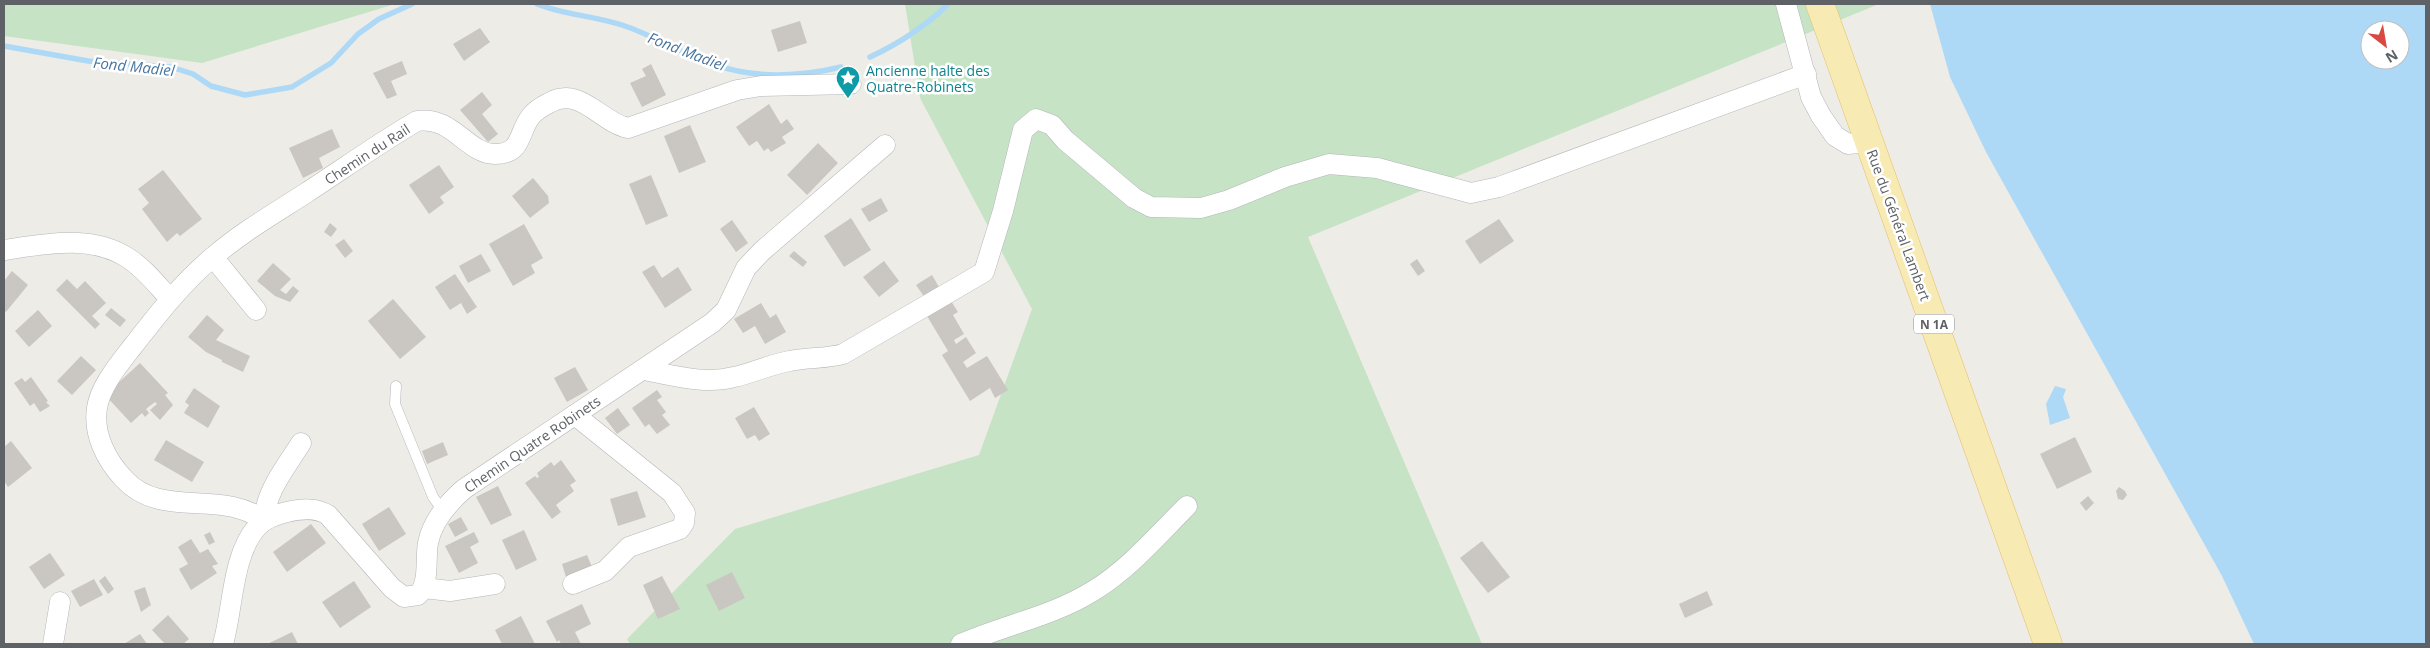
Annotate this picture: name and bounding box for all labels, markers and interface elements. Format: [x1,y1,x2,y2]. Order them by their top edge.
north arrow [2360,20,2410,70]
water label: Fond Madiel [645,27,730,75]
text: N [2382,45,2402,68]
water label: Fond Madiel [92,52,177,80]
place label: Ancienne halte des Quatre-Robinets [866,61,990,96]
place icon: Ancienne halte des Quatre-Robinets [835,65,861,99]
street label: Chemin du Rail [321,119,413,189]
street label: Rue du Général Lambert [1863,147,1935,303]
road number: N 1A [1914,314,1954,334]
street label: Chemin Quatre Robinets [460,391,604,497]

